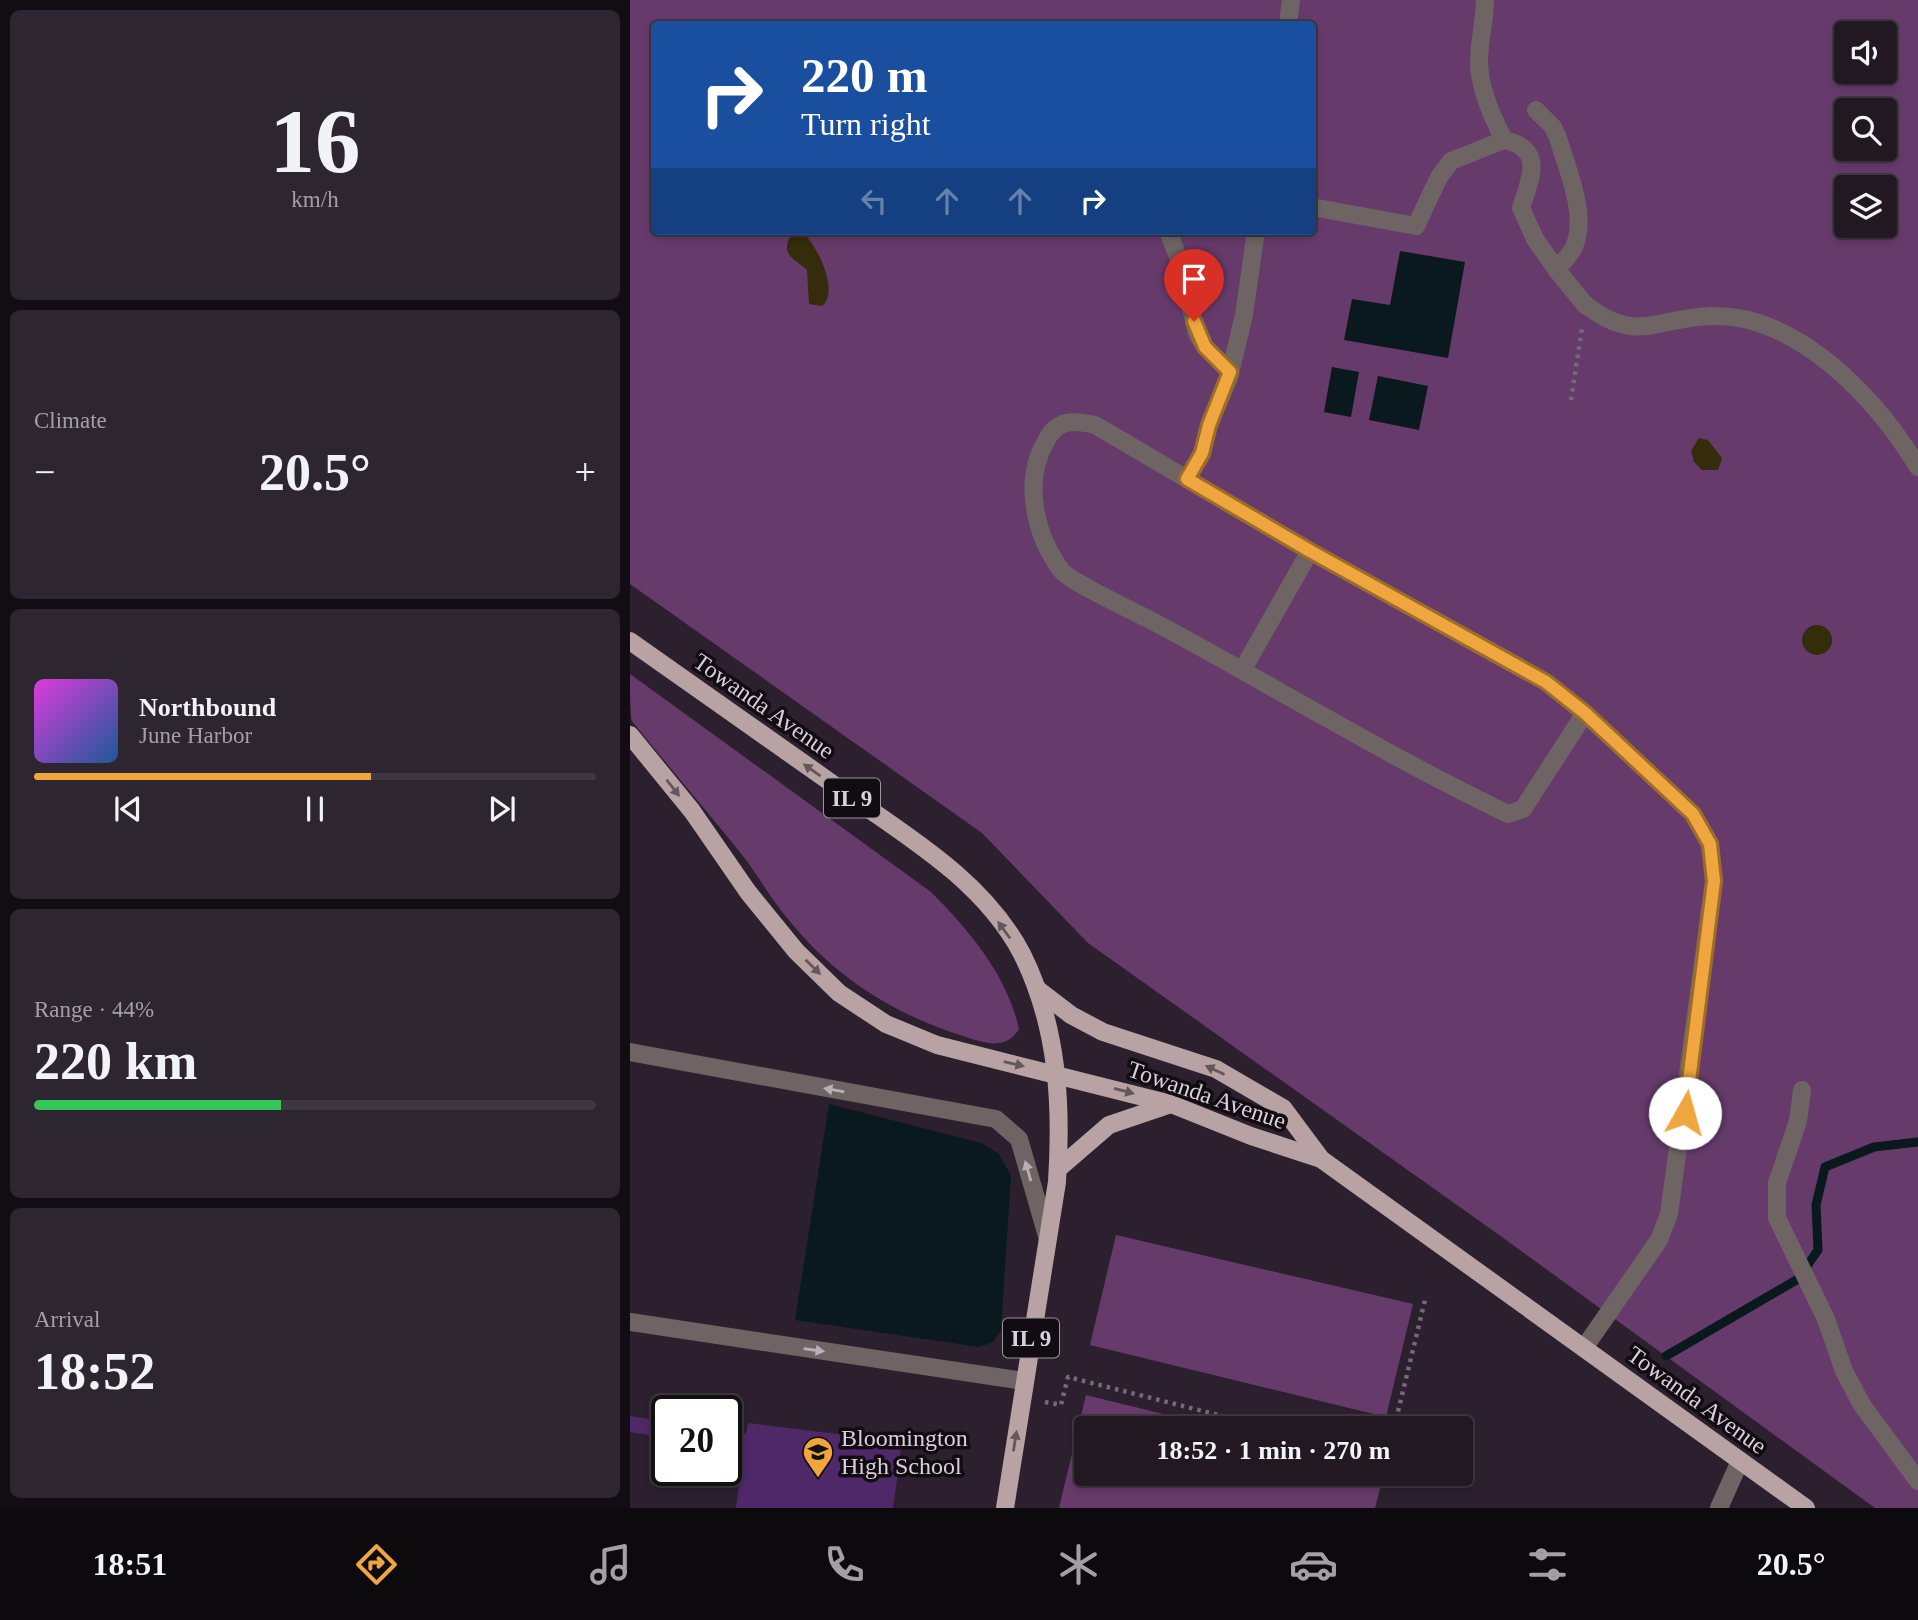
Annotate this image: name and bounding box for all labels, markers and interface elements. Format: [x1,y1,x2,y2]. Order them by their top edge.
map controls [1834,21,1897,238]
button: sound [1834,21,1897,84]
text: 220 m [801,48,928,103]
icon: right [686,49,777,140]
text: 16 [270,91,361,192]
button: search [1834,98,1897,161]
text: Turn right [801,106,931,142]
button: layers [1834,175,1897,238]
icon: left [855,182,893,220]
icon: ahead [928,182,966,220]
icon: ahead [1001,182,1039,220]
icon: right [1074,182,1112,220]
text: km/h [291,187,339,212]
pin [1164,249,1224,321]
icon: arrive [1175,260,1213,298]
text: Climate [34,408,107,433]
text: 20.5° [259,444,371,501]
text: − [34,451,55,493]
text: + [575,451,596,493]
street label: Towanda Avenue [689,648,839,764]
text: Northbound [139,693,276,722]
text: June Harbor [139,723,252,748]
one-way arrow [803,763,821,777]
road number: IL 9 [824,778,880,818]
one-way arrow [666,779,680,797]
icon: previous [109,790,147,828]
icon: pause [296,790,334,828]
icon: next [483,790,521,828]
one-way arrow [997,921,1011,939]
one-way arrow [804,959,821,976]
text: Range · 44% [34,997,154,1022]
text: 220 km [34,1033,197,1090]
street label: Towanda Avenue [1125,1056,1289,1134]
one-way arrow [1003,1059,1025,1070]
one-way arrow [1205,1064,1225,1076]
position arrow [1648,1076,1722,1150]
one-way arrow [823,1084,845,1095]
one-way arrow [1113,1086,1135,1097]
one-way arrow [1022,1159,1033,1181]
text: Arrival [34,1307,100,1332]
road number: IL 9 [1003,1318,1059,1358]
street label: Towanda Avenue [1623,1341,1771,1459]
text: 18:52 [34,1343,155,1400]
one-way arrow [803,1344,825,1355]
speed limit sign: 20 [651,1395,742,1486]
place label: Bloomington High School [841,1425,968,1479]
one-way arrow [1010,1429,1021,1451]
school or university icon: Bloomington High School [801,1435,835,1479]
text: 18:52 · 1 min · 270 m [1157,1436,1391,1465]
icon: directions [352,1540,401,1589]
icon: music [586,1540,635,1589]
icon: phone [820,1540,869,1589]
icon: climate [1054,1540,1103,1589]
icon: car [1289,1540,1338,1589]
icon: filters [1523,1540,1572,1589]
text: 18:51 [93,1546,167,1582]
text: 20.5° [1757,1546,1825,1582]

